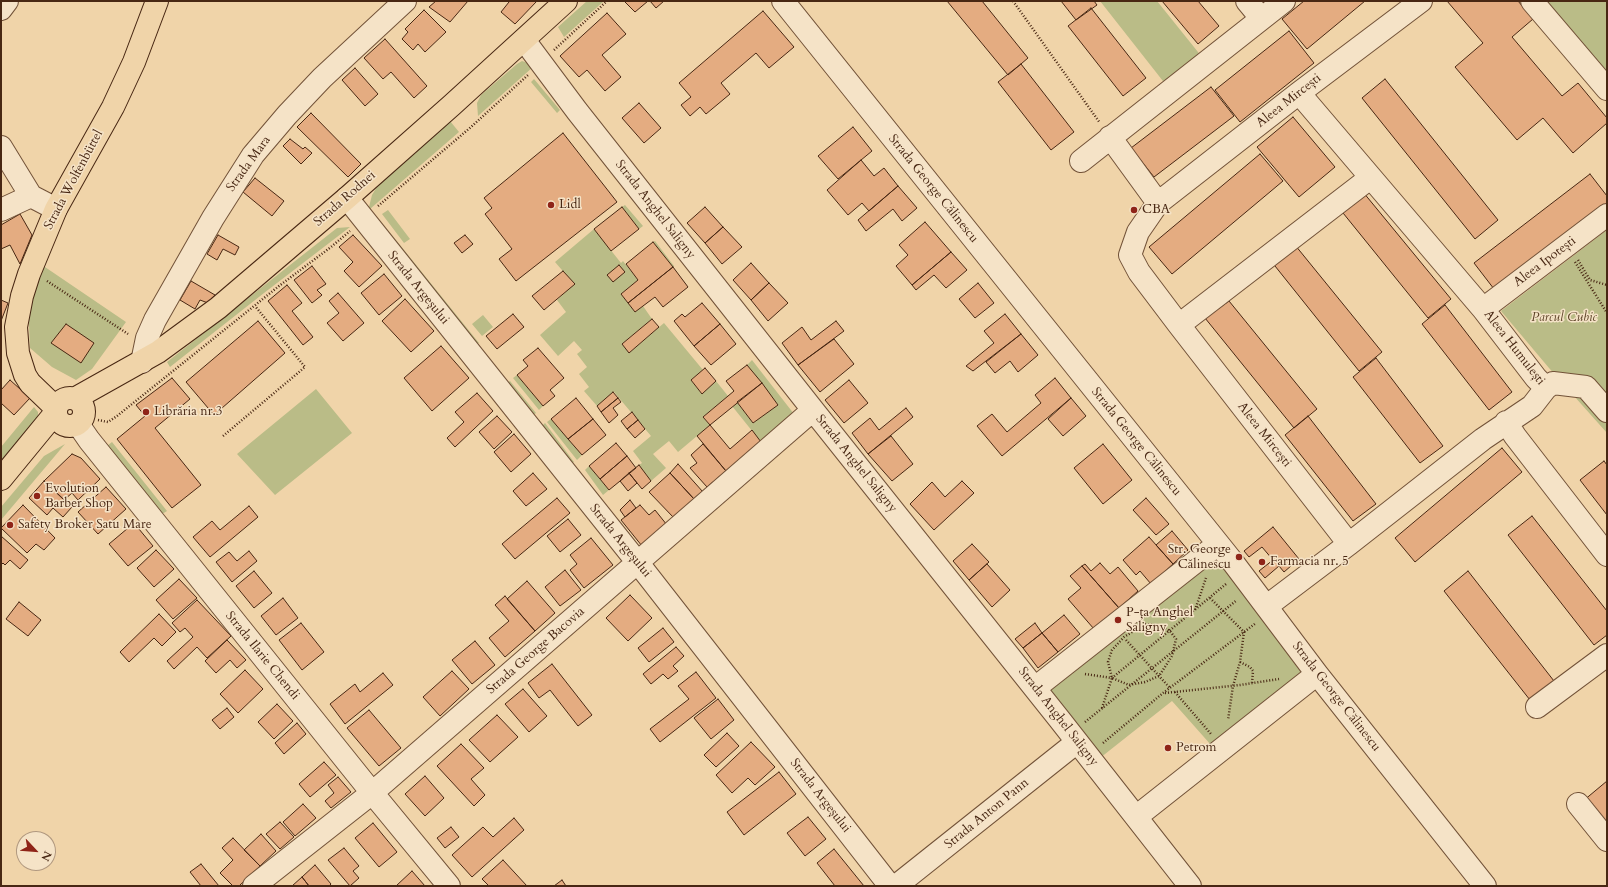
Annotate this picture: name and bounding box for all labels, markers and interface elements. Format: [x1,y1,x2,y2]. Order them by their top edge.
street label: Aleea Mircești [1253,71,1325,131]
street label: Strada Wolfenbüttel [41,128,107,232]
street label: Strada George Călinescu [885,132,981,246]
street label: Strada Mara [224,133,274,195]
street label: Strada Anghel Saligny [611,157,699,263]
street label: Strada Rodnei [311,168,379,230]
place label: Lidl [559,197,581,213]
marker: Lidl [546,200,556,210]
place label: CBA [1142,202,1170,218]
marker: CBA [1129,205,1139,215]
street label: Aleea Ipotești [1511,234,1579,290]
street label: Strada Argeșului [384,248,452,328]
street label: Aleea Humulești [1480,307,1548,389]
park label: Parcul Cubic [1531,310,1597,326]
street label: Strada George Călinescu [1088,385,1184,499]
street label: Aleea Mircești [1234,399,1294,471]
place label: Librăria nr.3 [154,404,222,420]
marker: Librăria nr.3 [141,407,151,417]
street label: Strada Anghel Saligny [812,412,900,516]
place label: Evolution Barber Shop [45,481,113,512]
marker: Evolution Barber Shop [32,491,42,501]
street label: Strada Argeșului [586,501,654,581]
place label: Safety Broker Satu Mare [18,517,152,533]
marker: Safety Broker Satu Mare [5,520,15,530]
place label: Str. George Călinescu [1168,542,1231,573]
marker: Str. George Călinescu [1234,552,1244,562]
place label: Farmacia nr. 5 [1270,554,1349,570]
marker: Farmacia nr. 5 [1257,557,1267,567]
street label: Strada George Bacovia [484,604,588,698]
place label: P-ța Anghel Saligny [1126,605,1193,636]
street label: Strada Ilarie Chendi [222,609,302,703]
marker: P-ța Anghel Saligny [1113,615,1123,625]
street label: Strada George Călinescu [1288,639,1384,755]
street label: Strada Anghel Saligny [1014,664,1102,770]
place label: Petrom [1176,740,1216,756]
marker: Petrom [1163,743,1173,753]
street label: Strada Argeșului [786,756,854,836]
street label: Strada Anton Pann [942,775,1032,853]
north arrow [16,831,56,871]
text: N [38,848,55,864]

